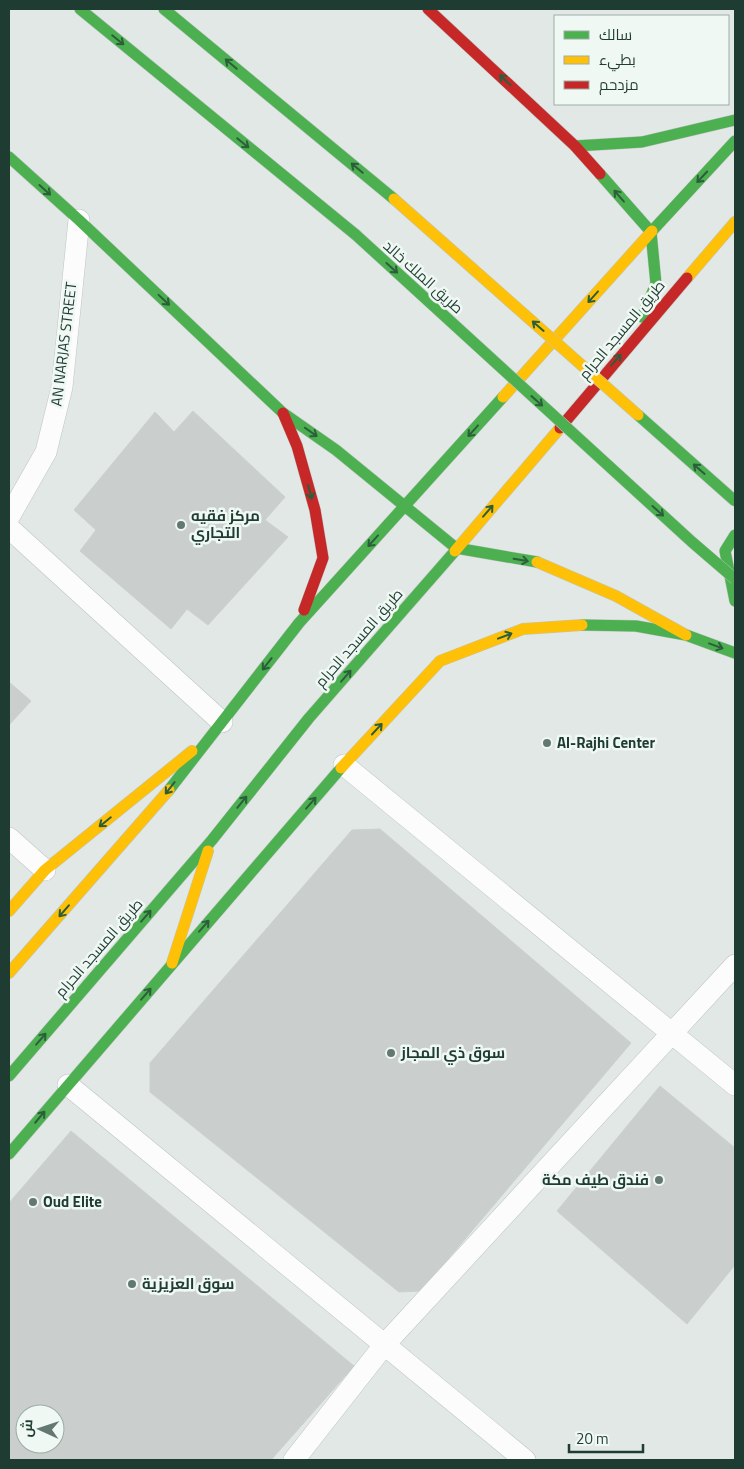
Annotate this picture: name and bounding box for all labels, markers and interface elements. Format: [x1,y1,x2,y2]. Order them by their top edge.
legend [554,15,729,105]
text: سالك [599,23,632,46]
one-way arrow [111,34,124,45]
text: بطيء [599,48,636,72]
one-way arrow [225,59,238,70]
text: مزدحم [599,73,639,96]
one-way arrow [498,74,511,86]
one-way arrow [237,137,250,149]
one-way arrow [350,162,363,174]
one-way arrow [696,170,708,183]
one-way arrow [38,184,51,195]
one-way arrow [613,189,624,202]
street label: طريق الملك خالد [378,234,469,319]
one-way arrow [385,262,398,274]
street label: طريق المسجد الحرام [573,275,670,385]
street label: AN NARJAS STREET [44,280,83,407]
one-way arrow [588,290,599,303]
one-way arrow [157,294,170,306]
one-way arrow [531,320,544,332]
one-way arrow [611,354,622,367]
one-way arrow [531,395,544,407]
one-way arrow [467,425,478,438]
one-way arrow [303,427,317,437]
one-way arrow [692,463,705,474]
one-way arrow [306,484,315,500]
place label: مركز فقيه التجاري [191,504,260,545]
one-way arrow [482,504,494,517]
one-way arrow [651,505,664,517]
marker: مركز فقيه التجاري [175,519,187,531]
one-way arrow [367,535,379,548]
one-way arrow [513,555,529,565]
street label: طريق المسجد الحرام [309,583,408,692]
one-way arrow [497,631,513,640]
one-way arrow [708,642,723,651]
one-way arrow [262,657,272,671]
one-way arrow [340,670,351,683]
one-way arrow [371,722,383,735]
place label: Al-Rajhi Center [557,731,656,754]
marker: Al-Rajhi Center [541,737,553,749]
one-way arrow [165,781,175,795]
one-way arrow [237,795,248,808]
one-way arrow [305,797,316,810]
one-way arrow [99,816,112,827]
street label: طريق المسجد الحرام [49,893,148,1002]
one-way arrow [58,904,69,917]
one-way arrow [141,909,152,922]
one-way arrow [199,919,210,932]
one-way arrow [140,987,152,1000]
one-way arrow [35,1033,46,1046]
place label: سوق ذي المجاز [400,1041,505,1065]
marker: سوق ذي المجاز [385,1047,397,1059]
one-way arrow [35,1111,46,1124]
place label: فندق طيف مكة [542,1168,649,1191]
marker: فندق طيف مكة [653,1174,665,1186]
place label: Oud Elite [43,1190,102,1213]
marker: Oud Elite [27,1196,39,1208]
place label: سوق العزيزية [142,1272,234,1295]
marker: سوق العزيزية [126,1278,138,1290]
north arrow [15,1404,65,1454]
text: ش [16,1419,37,1438]
scale bar [569,1422,643,1454]
text: 20 m [576,1427,609,1450]

